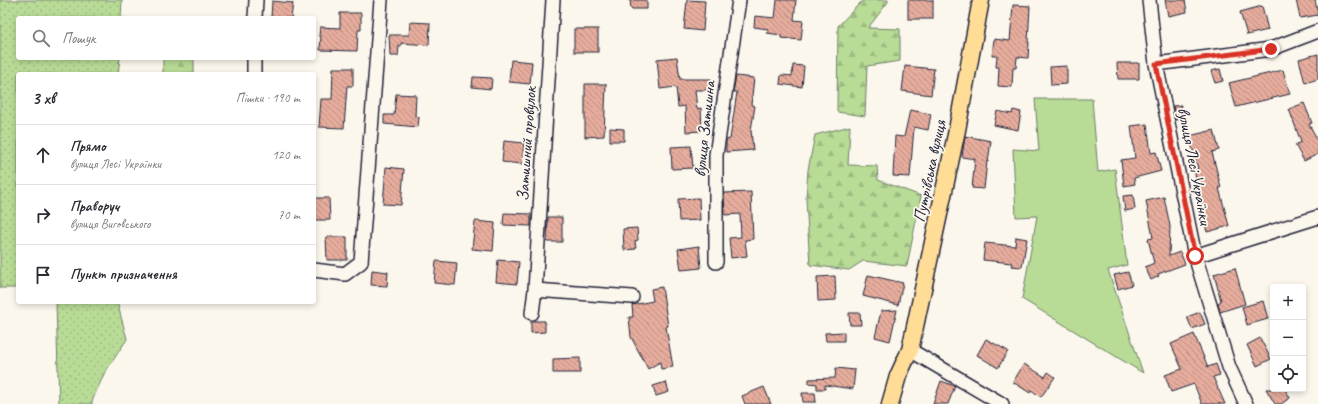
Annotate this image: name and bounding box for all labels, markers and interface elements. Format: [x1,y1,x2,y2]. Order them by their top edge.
search box [16,16,316,60]
icon: search [30,27,52,49]
text: Пошук [62,29,95,48]
route end [1262,40,1280,58]
street label: вулиця Затишна [689,78,720,178]
street label: Затишний провулок [512,84,541,202]
text: 3 хв [32,88,55,109]
text: Пішки · 190 m [236,90,300,106]
street label: вулиця Лесі Українки [1173,106,1217,228]
street label: Путрівська вулиця [908,117,951,224]
text: Прямо [70,137,106,156]
icon: ahead [32,144,54,166]
text: 120 m [272,147,300,163]
text: вулиця Лесі Українки [70,156,161,172]
text: Праворуч [70,197,119,216]
icon: right [32,204,54,226]
text: 70 m [278,207,300,223]
text: вулиця Виговського [70,216,151,232]
route start [1186,247,1204,265]
icon: arrive [32,264,54,286]
text: Пункт призначення [70,265,177,284]
map controls [1270,284,1306,392]
button: + [1270,284,1306,320]
button: − [1270,320,1306,356]
button: locate [1270,356,1306,392]

